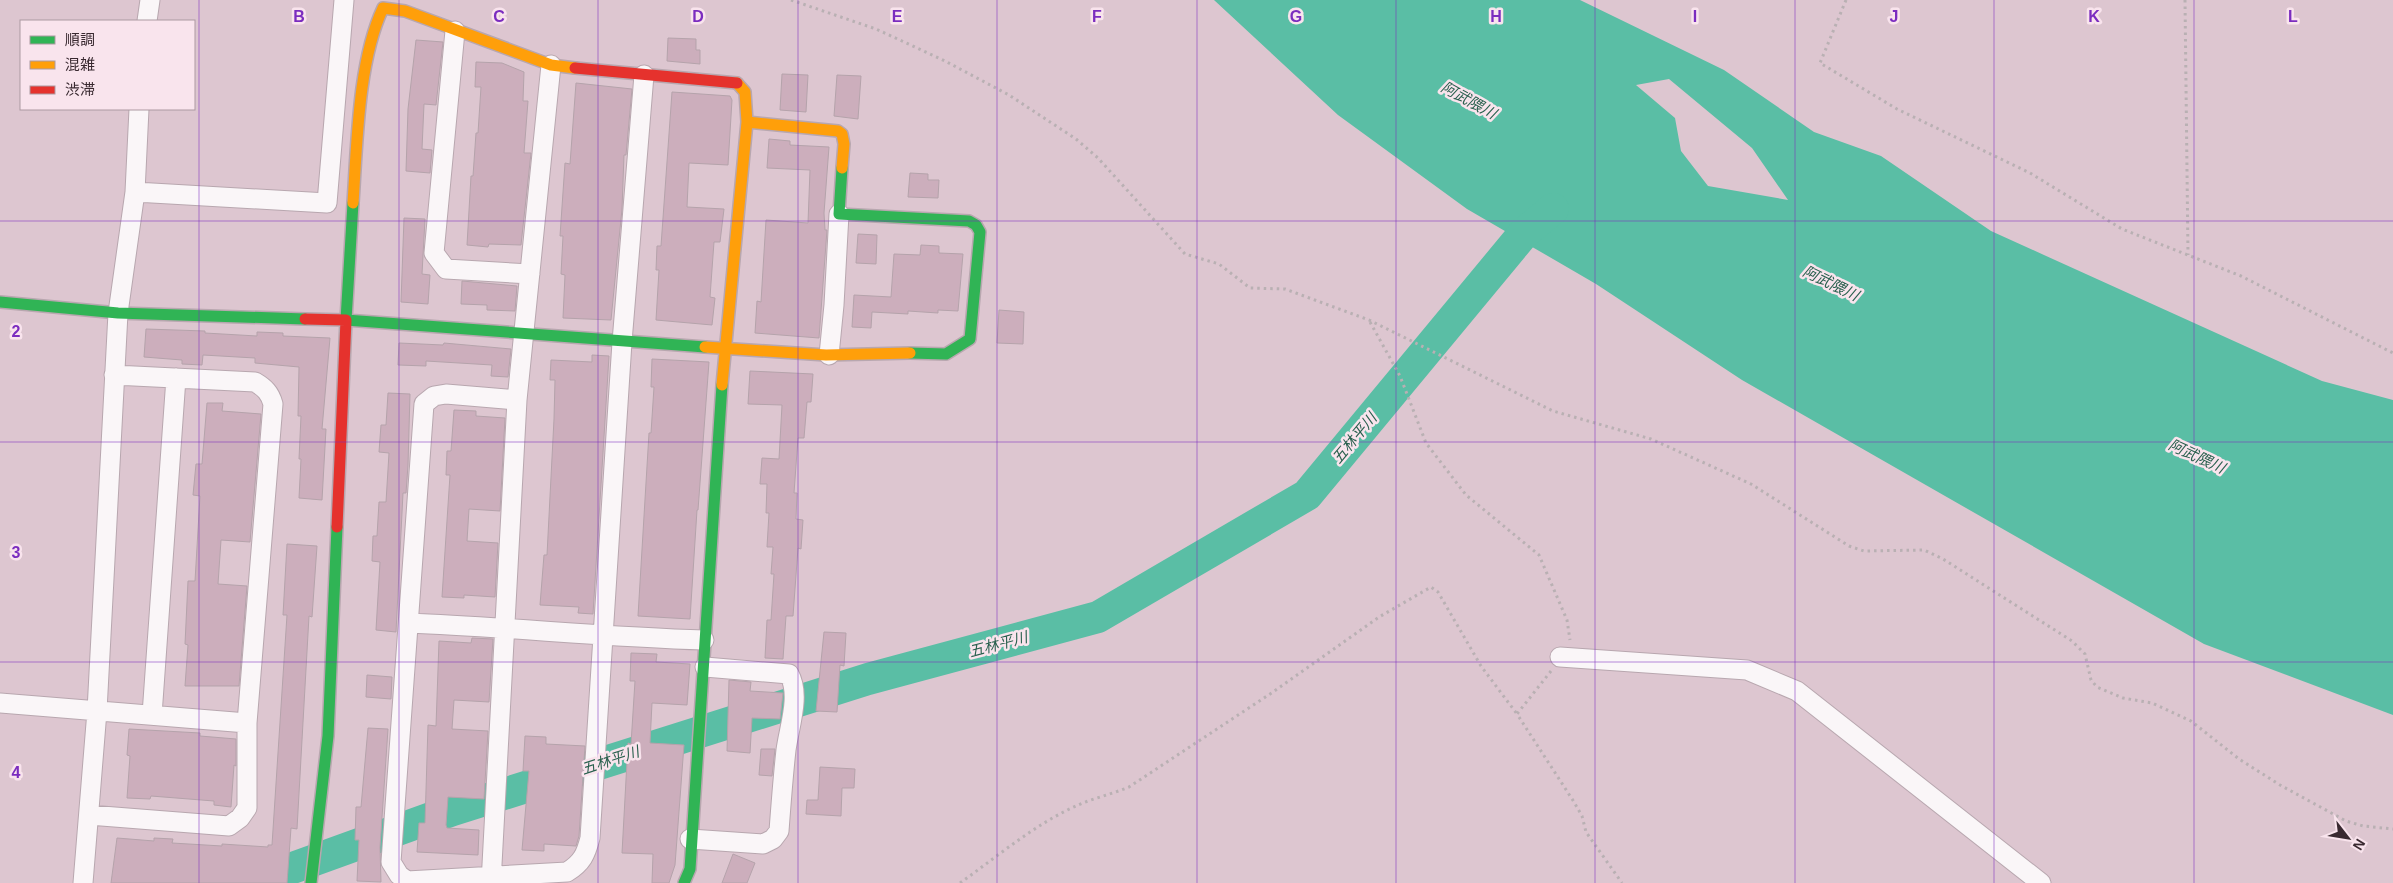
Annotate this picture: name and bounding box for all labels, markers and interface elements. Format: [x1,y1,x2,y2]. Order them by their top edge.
text: B [293,8,305,25]
text: C [493,8,505,25]
text: D [692,8,704,25]
text: E [892,8,903,25]
text: F [1092,8,1102,25]
text: G [1290,8,1302,25]
text: H [1490,8,1502,25]
text: I [1693,8,1697,25]
text: J [1890,8,1898,25]
text: K [2088,8,2100,25]
text: L [2288,8,2298,25]
legend [20,20,195,110]
text: 順調 [65,31,95,48]
text: 混雑 [65,56,95,73]
water label: 阿武隈川 [1439,78,1501,123]
text: 渋滞 [65,81,95,98]
water label: 阿武隈川 [1800,262,1863,305]
text: 2 [12,323,21,340]
water label: 五林平川 [1328,408,1381,466]
water label: 阿武隈川 [2166,436,2230,477]
text: 3 [12,544,21,561]
water label: 五林平川 [967,628,1031,660]
water label: 五林平川 [579,742,643,777]
text: 4 [12,764,21,781]
north arrow [2323,813,2373,863]
text: N [2350,836,2369,853]

